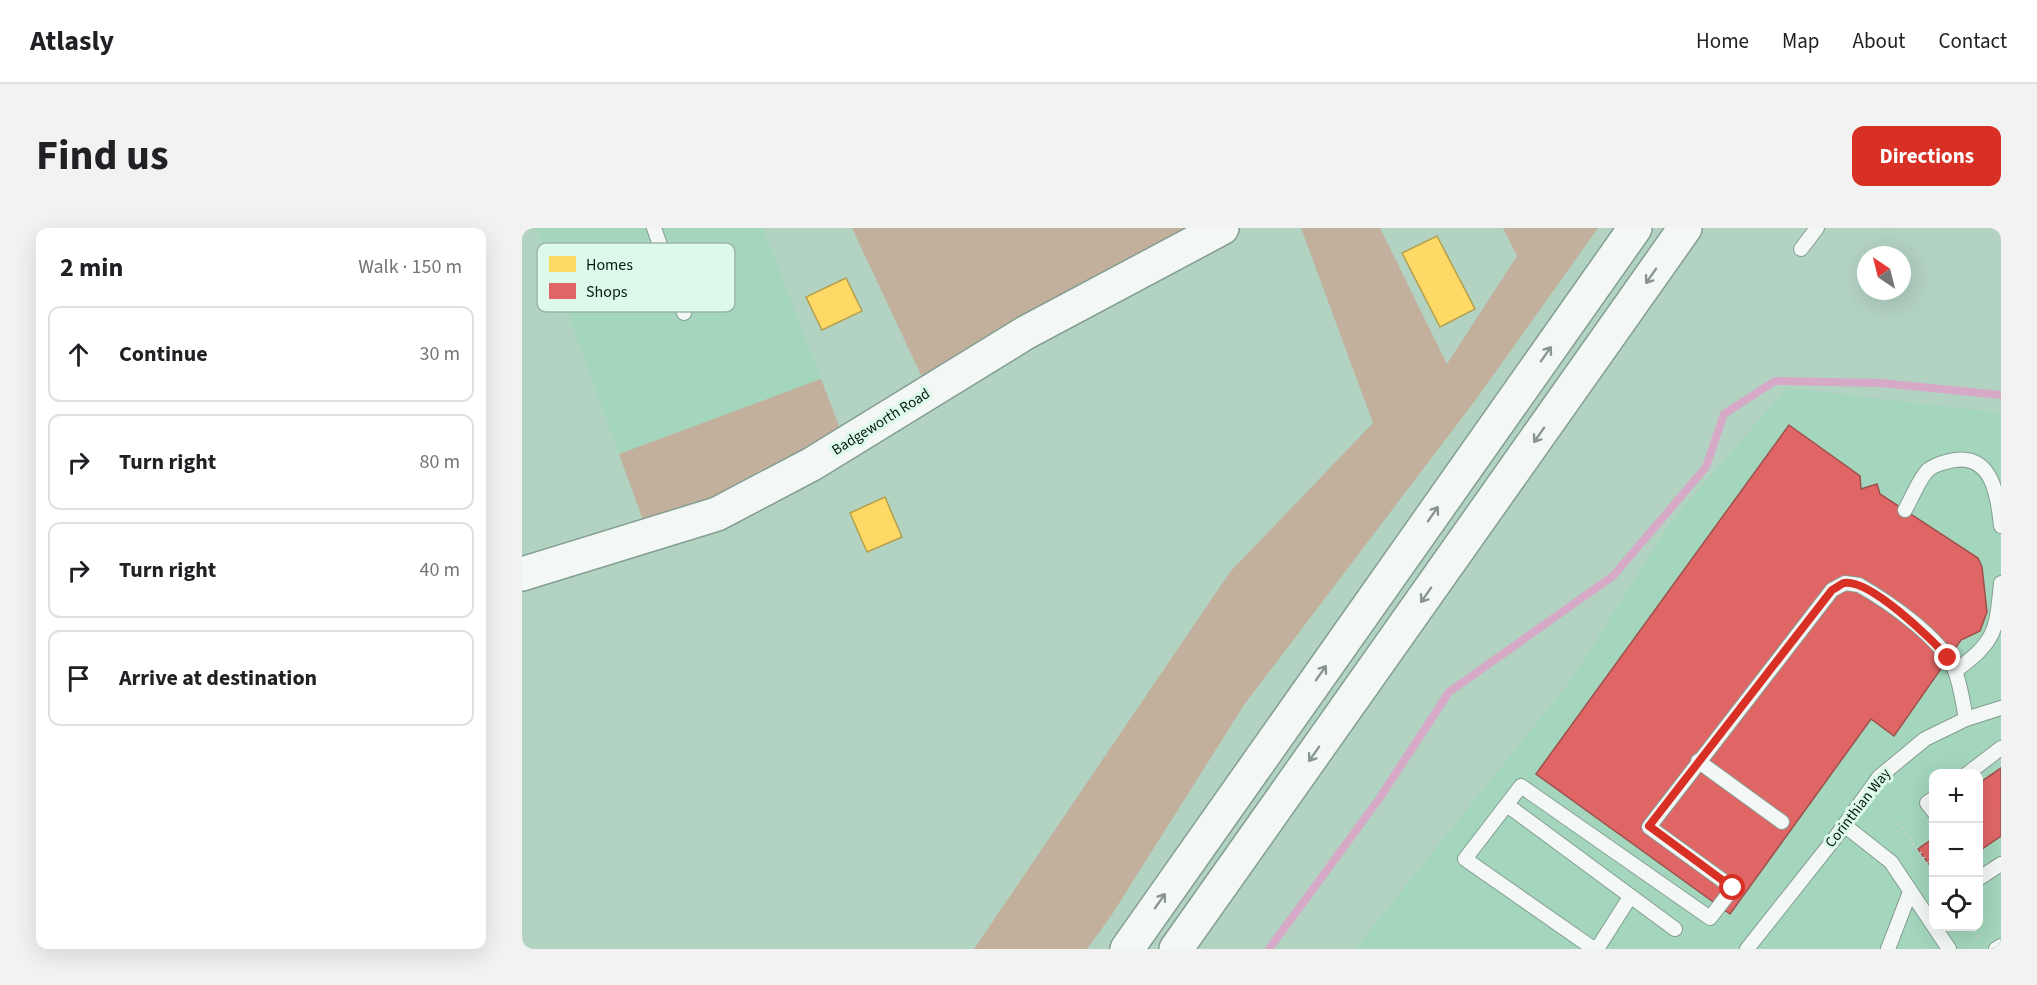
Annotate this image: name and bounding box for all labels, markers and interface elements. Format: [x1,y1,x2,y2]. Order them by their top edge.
text: Atlasly [30,21,114,61]
text: Home [1696,26,1749,56]
text: Map [1782,26,1820,56]
text: About [1853,26,1905,56]
text: Contact [1938,26,2007,56]
text: Find us [36,126,169,186]
button: Directions [1852,126,2001,186]
legend [537,243,735,312]
north arrow [1857,246,1911,300]
text: 2 min [60,249,123,286]
text: Walk · 150 m [358,253,462,281]
text: Homes [586,254,633,276]
one-way arrow [1645,267,1657,283]
text: Shops [586,281,628,303]
icon: ahead [62,338,95,371]
text: Continue [119,338,208,370]
text: 30 m [420,340,460,368]
one-way arrow [1540,347,1552,363]
street label: Badgeworth Road [828,383,934,461]
one-way arrow [1533,427,1545,443]
icon: right [62,446,95,479]
text: Turn right [119,446,216,478]
text: 80 m [420,448,460,476]
one-way arrow [1427,506,1439,522]
icon: right [62,554,95,587]
text: Turn right [119,554,216,586]
text: 40 m [420,556,460,584]
one-way arrow [1420,586,1432,602]
route end [1934,644,1960,670]
icon: arrive [62,662,95,695]
text: Arrive at destination [119,662,317,694]
one-way arrow [1315,666,1327,682]
one-way arrow [1308,745,1320,761]
street label: Corinthian Way [1820,764,1896,852]
map controls [1929,769,1983,931]
button: + [1929,769,1983,823]
button: − [1929,823,1983,877]
route start [1719,874,1745,900]
button: locate [1929,877,1983,931]
one-way arrow [1154,894,1166,910]

